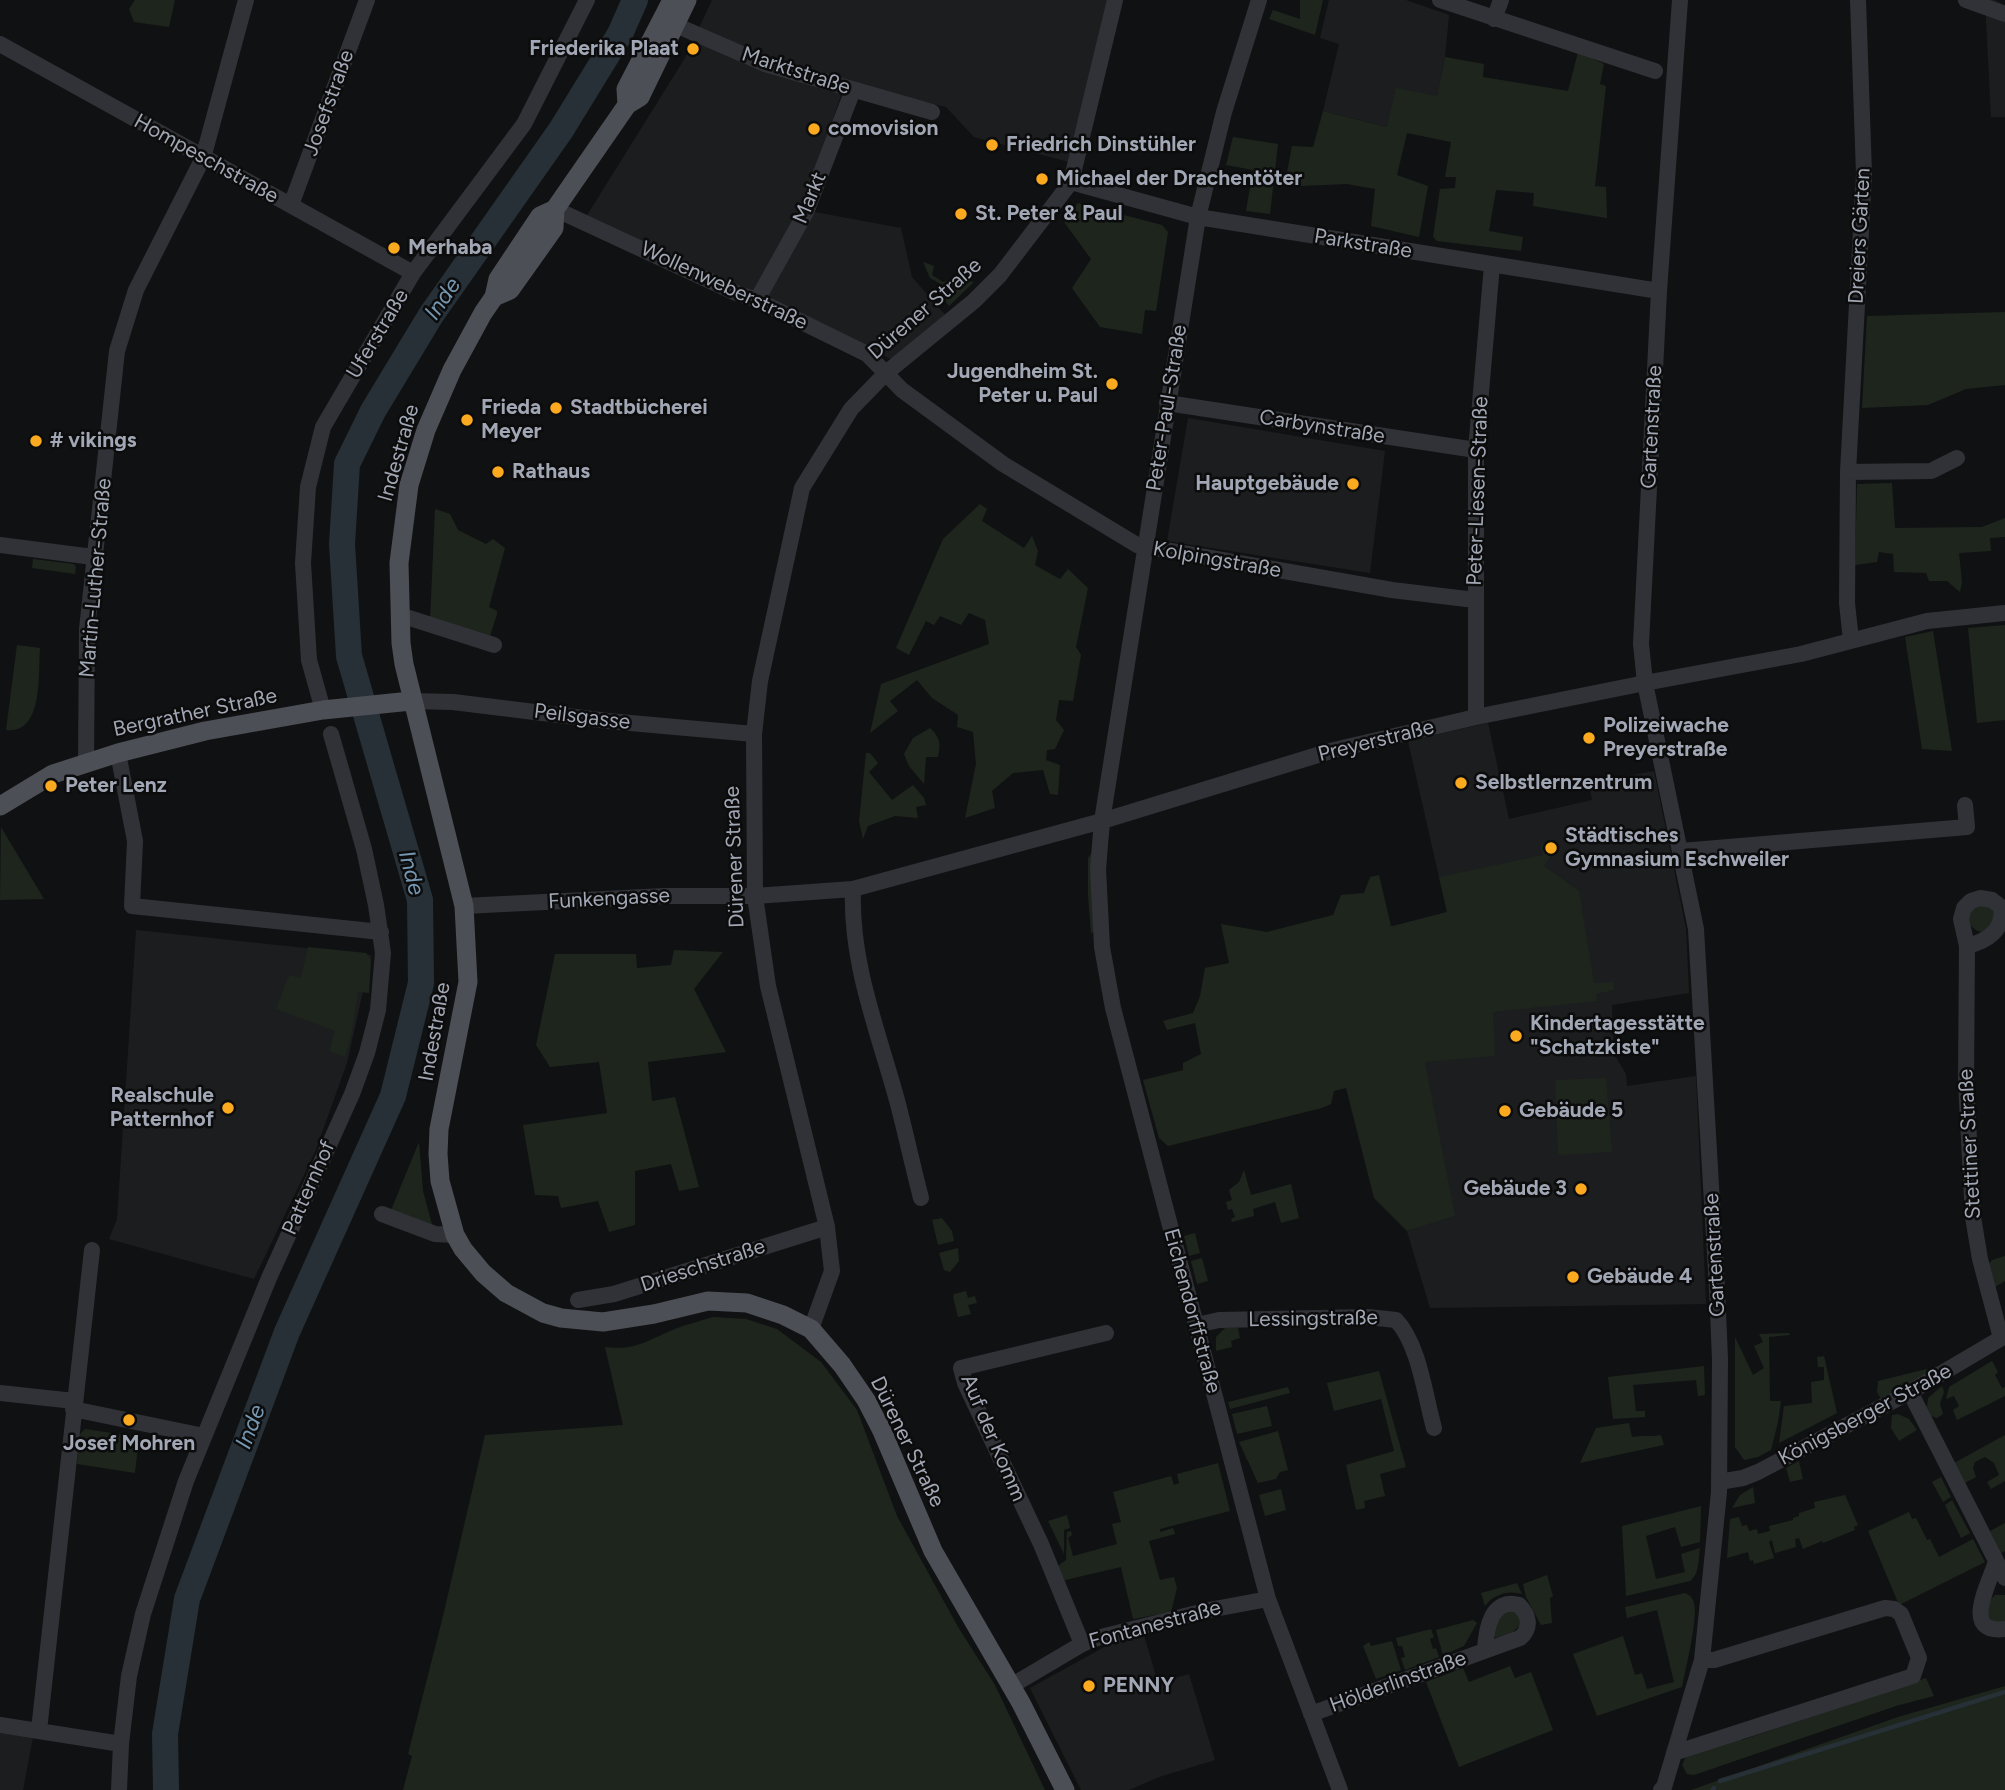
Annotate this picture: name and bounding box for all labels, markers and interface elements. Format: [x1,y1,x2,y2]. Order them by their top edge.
place label: Friederika Plaat [529,36,679,62]
marker: Friederika Plaat [685,41,701,57]
street label: Marktstraße [739,42,853,100]
street label: Josefstraße [298,47,360,159]
street label: Hompeschstraße [129,109,283,209]
place label: comovision [828,116,938,142]
marker: comovision [806,121,822,137]
place label: Friedrich Dinstühler [1006,132,1196,158]
marker: Friedrich Dinstühler [984,137,1000,153]
place label: Michael der Drachentöter [1056,166,1302,192]
street label: Dreiers Gärten [1844,167,1876,305]
street label: Markt [788,168,832,228]
marker: Michael der Drachentöter [1034,171,1050,187]
place label: St. Peter & Paul [975,201,1123,227]
marker: St. Peter & Paul [953,206,969,222]
street label: Parkstraße [1312,224,1414,264]
place label: Merhaba [408,235,492,261]
street label: Wollenweberstraße [637,236,811,336]
marker: Merhaba [386,240,402,256]
street label: Dürener Straße [863,253,987,365]
water label: Inde [419,273,467,325]
street label: Uferstraße [341,285,415,383]
street label: Peter-Paul-Straße [1141,323,1193,493]
place label: Jugendheim St. Peter u. Paul [947,359,1098,409]
street label: Gartenstraße [1636,365,1668,489]
marker: Jugendheim St. Peter u. Paul [1104,376,1120,392]
place label: Frieda Meyer [481,395,542,445]
place label: Stadtbücherei [570,395,708,421]
street label: Peter-Liesen-Straße [1462,396,1494,586]
marker: Stadtbücherei [548,400,564,416]
street label: Indestraße [373,401,425,505]
street label: Carbynstraße [1258,405,1386,449]
marker: Frieda Meyer [459,412,475,428]
place label: # vikings [50,428,137,454]
marker: # vikings [28,433,44,449]
place label: Rathaus [512,459,590,485]
marker: Rathaus [490,464,506,480]
place label: Hauptgebäude [1195,471,1339,497]
marker: Hauptgebäude [1345,476,1361,492]
street label: Martin-Luther-Straße [75,477,117,679]
street label: Kolpingstraße [1151,536,1283,584]
street label: Bergrather Straße [111,683,279,743]
street label: Peilsgasse [532,699,632,735]
place label: Polizeiwache Preyerstraße [1603,713,1729,763]
street label: Preyerstraße [1315,714,1437,768]
marker: Polizeiwache Preyerstraße [1581,730,1597,746]
place label: Selbstlernzentrum [1475,770,1652,796]
place label: Peter Lenz [65,773,167,799]
marker: Selbstlernzentrum [1453,775,1469,791]
marker: Peter Lenz [43,778,59,794]
street label: Dürener Straße [720,786,750,928]
place label: Städtisches Gymnasium Eschweiler [1565,823,1789,873]
marker: Städtisches Gymnasium Eschweiler [1543,840,1559,856]
water label: Inde [392,848,430,898]
street label: Funkengasse [548,883,670,915]
street label: Indestraße [414,981,456,1083]
place label: Kindertagesstätte "Schatzkiste" [1530,1011,1705,1061]
marker: Kindertagesstätte "Schatzkiste" [1508,1028,1524,1044]
street label: Stettiner Straße [1953,1068,1987,1220]
place label: Realschule Patternhof [110,1083,214,1133]
place label: Gebäude 5 [1519,1098,1623,1124]
marker: Realschule Patternhof [220,1100,236,1116]
marker: Gebäude 5 [1497,1103,1513,1119]
street label: Patternhof [277,1137,341,1239]
place label: Gebäude 3 [1463,1176,1567,1202]
marker: Gebäude 3 [1573,1181,1589,1197]
street label: Gartenstraße [1699,1193,1731,1317]
street label: Eichendorffstraße [1158,1226,1226,1396]
street label: Drieschstraße [637,1234,769,1298]
place label: Gebäude 4 [1587,1264,1692,1290]
marker: Gebäude 4 [1565,1269,1581,1285]
street label: Lessingstraße [1248,1305,1378,1333]
street label: Königsberger Straße [1774,1359,1956,1471]
street label: Auf der Komm [955,1371,1031,1505]
street label: Dürener Straße [865,1373,949,1511]
water label: Inde [230,1401,272,1453]
marker: Josef Mohren [121,1412,137,1428]
place label: Josef Mohren [63,1431,195,1457]
street label: Fontanestraße [1086,1595,1224,1655]
street label: Hölderlinstraße [1326,1646,1470,1718]
place label: PENNY [1103,1673,1174,1699]
marker: PENNY [1081,1678,1097,1694]

